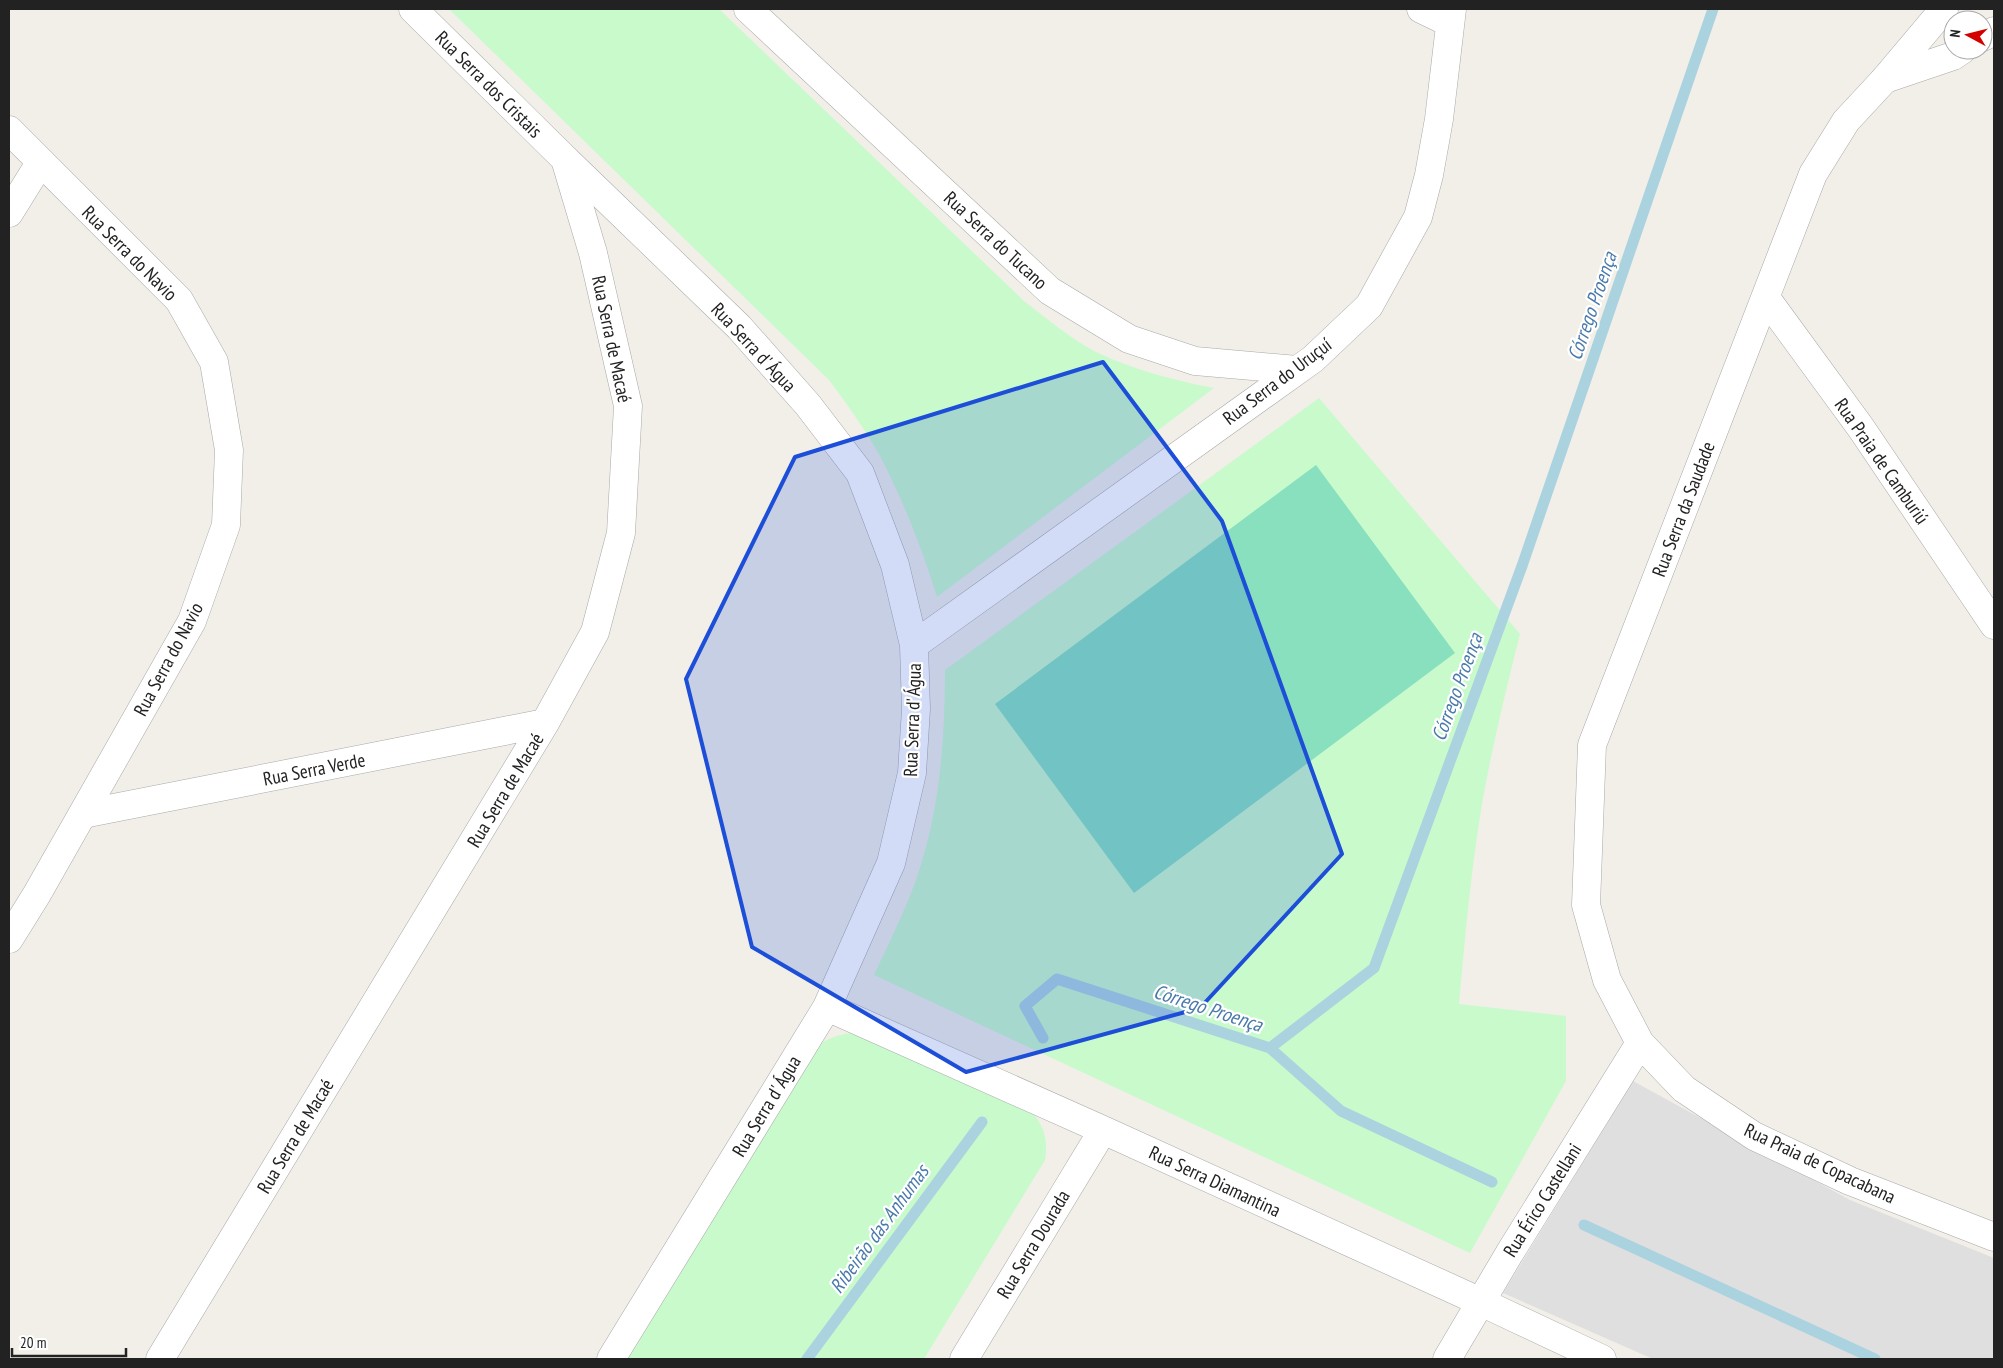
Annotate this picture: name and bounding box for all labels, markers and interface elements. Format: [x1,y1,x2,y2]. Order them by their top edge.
north arrow [1943,10,1993,60]
street label: Rua Serra dos Cristais [430,25,548,143]
text: N [1946,29,1964,38]
street label: Rua Serra do Tucano [939,186,1053,294]
street label: Rua Serra do Navio [77,200,183,306]
water label: Córrego Proença [1561,248,1623,363]
street label: Rua Serra de Macaé [587,273,637,405]
street label: Rua Serra d' Água [706,297,802,397]
street label: Rua Serra do Uruçuí [1218,332,1336,430]
street label: Rua Praia de Camburiú [1830,393,1934,529]
street label: Rua Serra da Saudade [1646,438,1720,580]
street label: Rua Serra do Navio [128,598,208,720]
water label: Córrego Proença [1426,629,1489,744]
street label: Rua Serra d' Água [898,663,926,777]
street label: Rua Serra de Macaé [461,728,549,851]
street label: Rua Serra Verde [261,747,367,791]
water label: Córrego Proença [1150,978,1266,1038]
street label: Rua Serra d' Água [726,1051,806,1161]
street label: Rua Serra de Macaé [251,1074,339,1197]
street label: Rua Praia de Copacabana [1741,1117,1899,1209]
street label: Rua Érico Castellani [1498,1139,1586,1261]
street label: Rua Serra Diamantina [1145,1140,1285,1222]
water label: Ribeirão das Anhumas [824,1158,936,1298]
street label: Rua Serra Dourada [991,1185,1075,1303]
scale bar [12,1326,126,1358]
text: 20 m [20,1333,46,1352]

